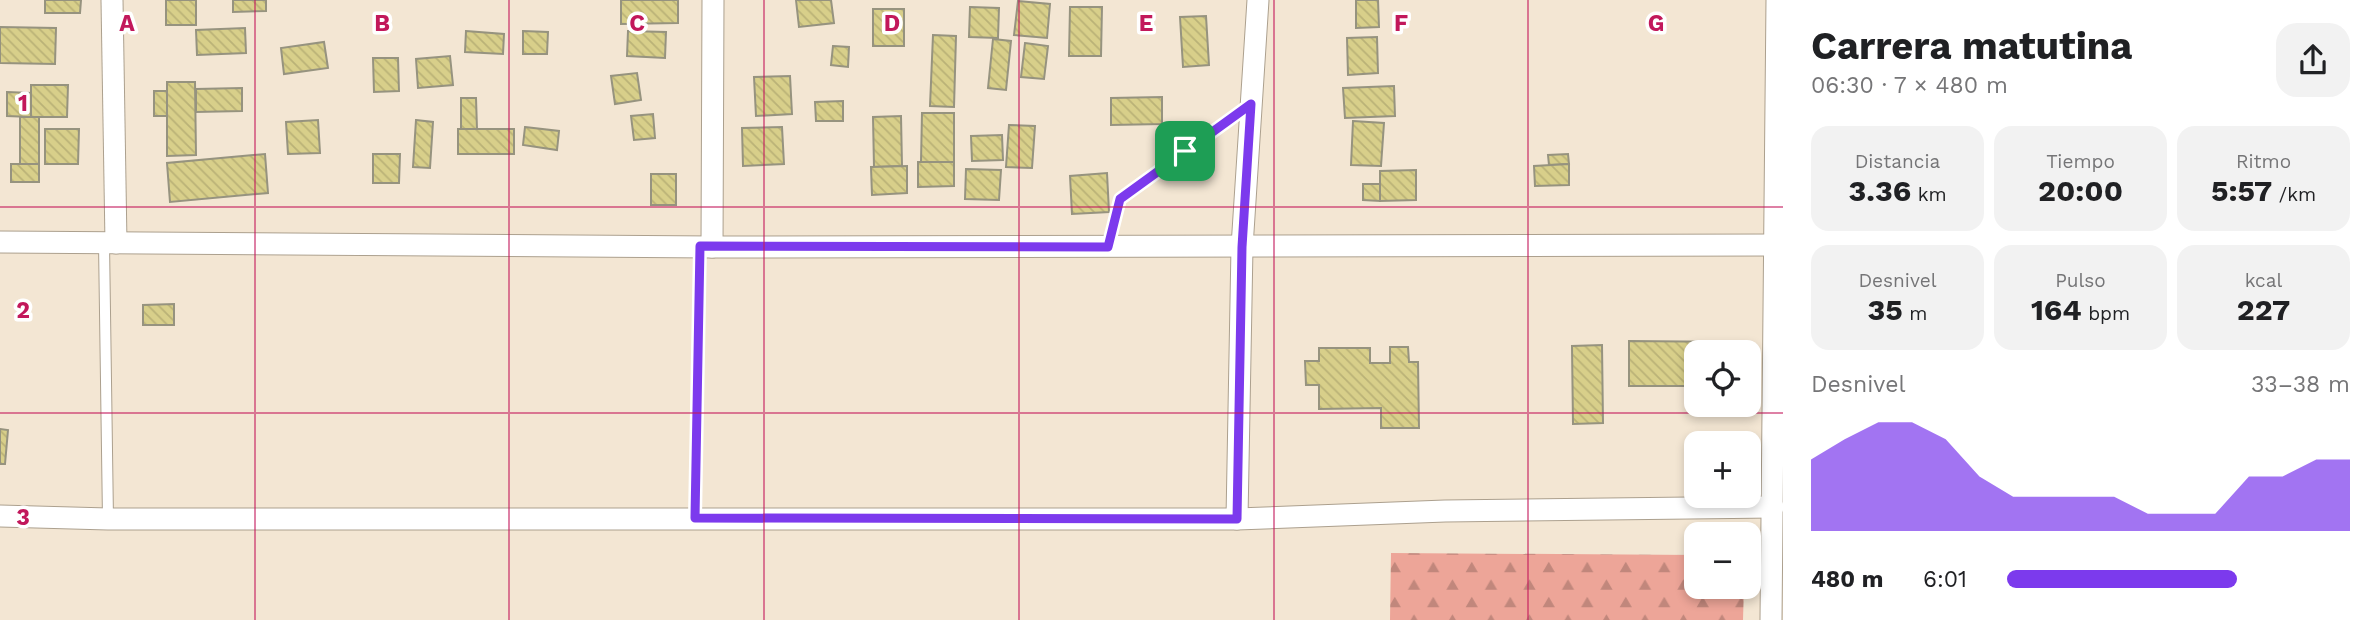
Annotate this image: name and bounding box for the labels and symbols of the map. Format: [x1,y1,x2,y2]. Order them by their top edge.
text: A [119,10,135,37]
text: B [374,10,390,37]
text: C [629,10,645,37]
text: D [884,10,900,37]
text: E [1139,10,1153,37]
text: F [1394,10,1408,37]
text: G [1648,10,1664,37]
text: 1 [18,90,28,117]
pin [1155,121,1215,181]
text: 2 [16,297,30,324]
text: 3 [16,504,30,531]

